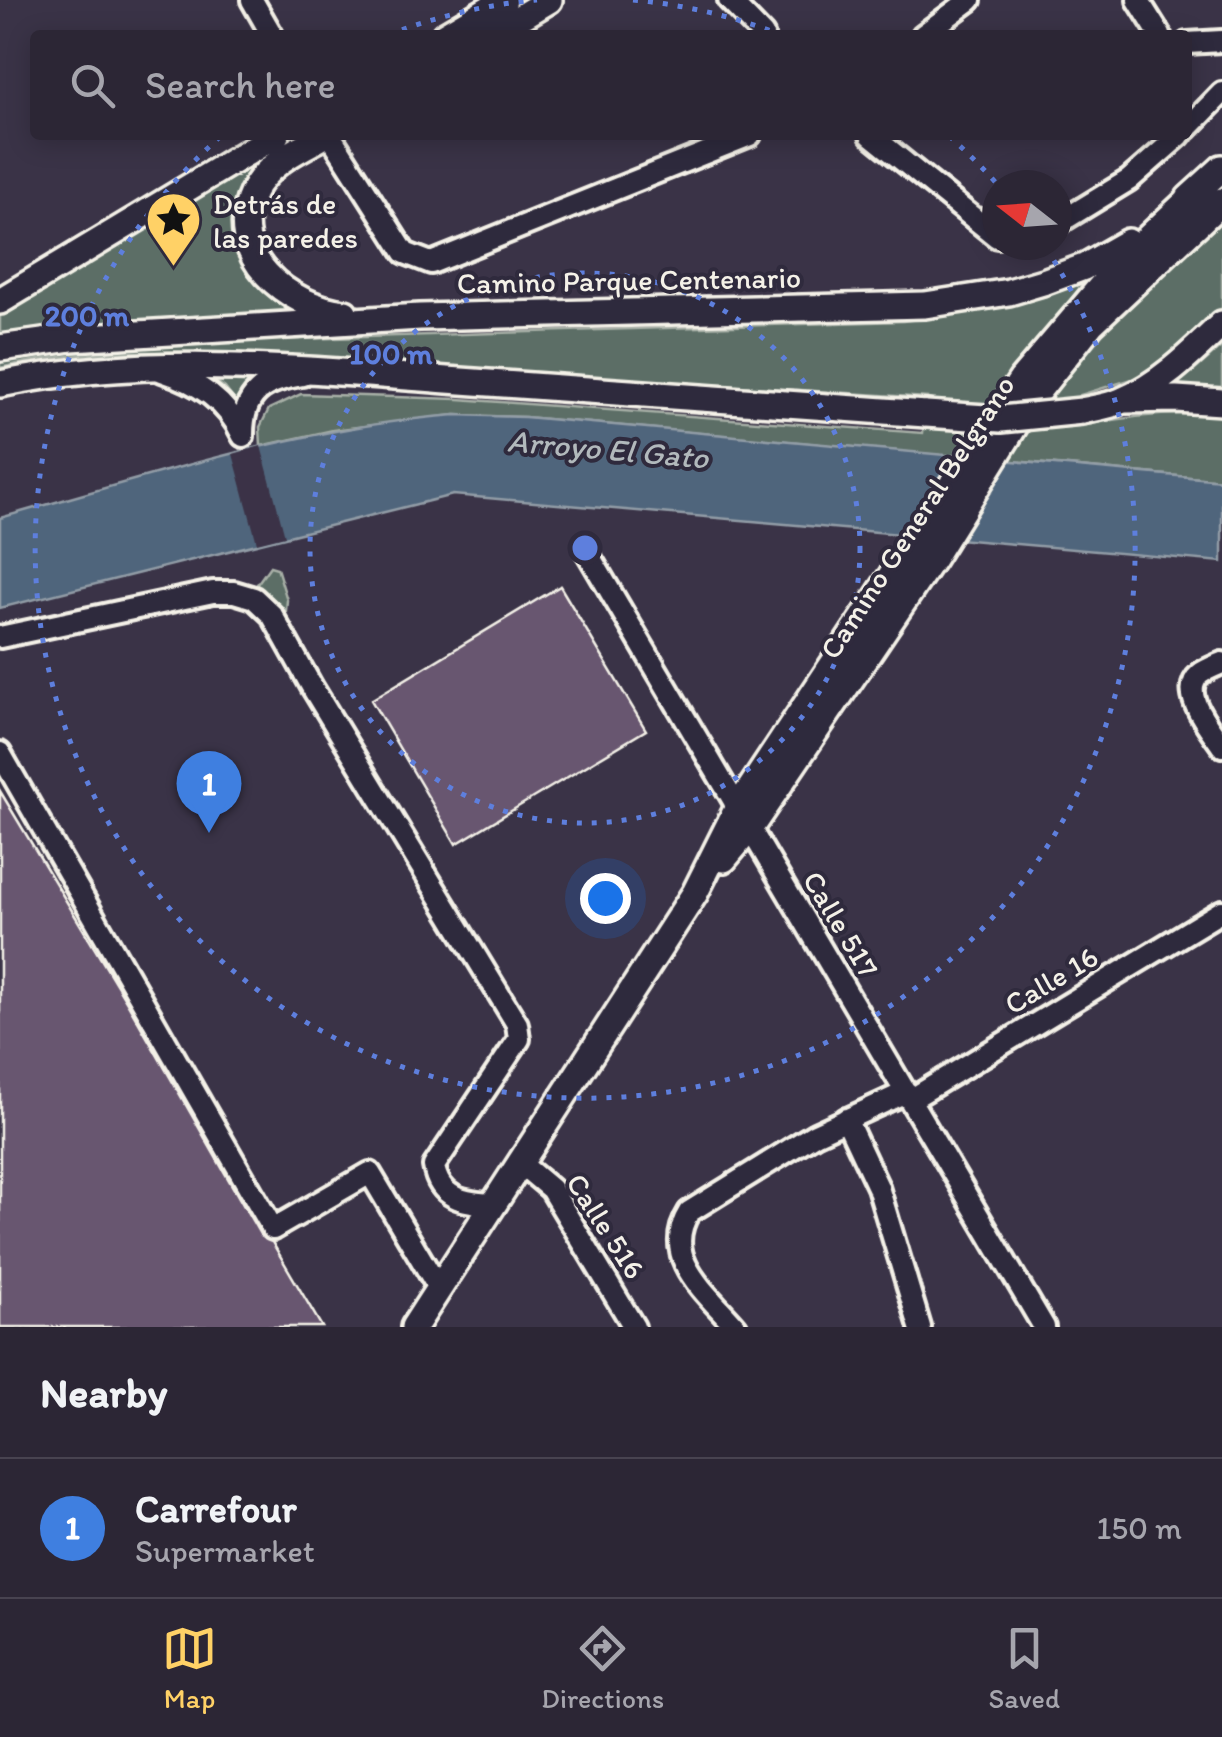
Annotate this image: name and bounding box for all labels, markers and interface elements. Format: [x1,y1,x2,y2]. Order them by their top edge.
search box [30,30,1192,140]
icon: search [65,58,120,113]
text: Search here [145,62,336,108]
north arrow [982,170,1072,260]
place label: Detrás de las paredes [213,185,358,256]
place icon: Detrás de las paredes [144,190,204,269]
street label: Camino Parque Centenario [457,258,801,302]
text: 200 m [45,297,130,334]
text: 100 m [350,335,433,372]
street label: Camino General Belgrano [811,368,1023,666]
water label: Arroyo El Gato [506,421,711,477]
centre of rings [567,530,603,566]
pin: 1 [176,750,242,833]
street label: Calle 517 [795,864,887,984]
your location [580,873,631,924]
street label: Calle 16 [997,938,1105,1022]
street label: Calle 516 [558,1166,654,1286]
text: Nearby [40,1367,167,1418]
text: Carrefour [135,1486,297,1532]
text: 1 [65,1509,80,1547]
text: 150 m [1097,1509,1182,1547]
text: Supermarket [135,1532,315,1570]
tab: Map [162,1621,217,1715]
tab: Directions [541,1621,664,1715]
tab: Saved [988,1621,1060,1715]

